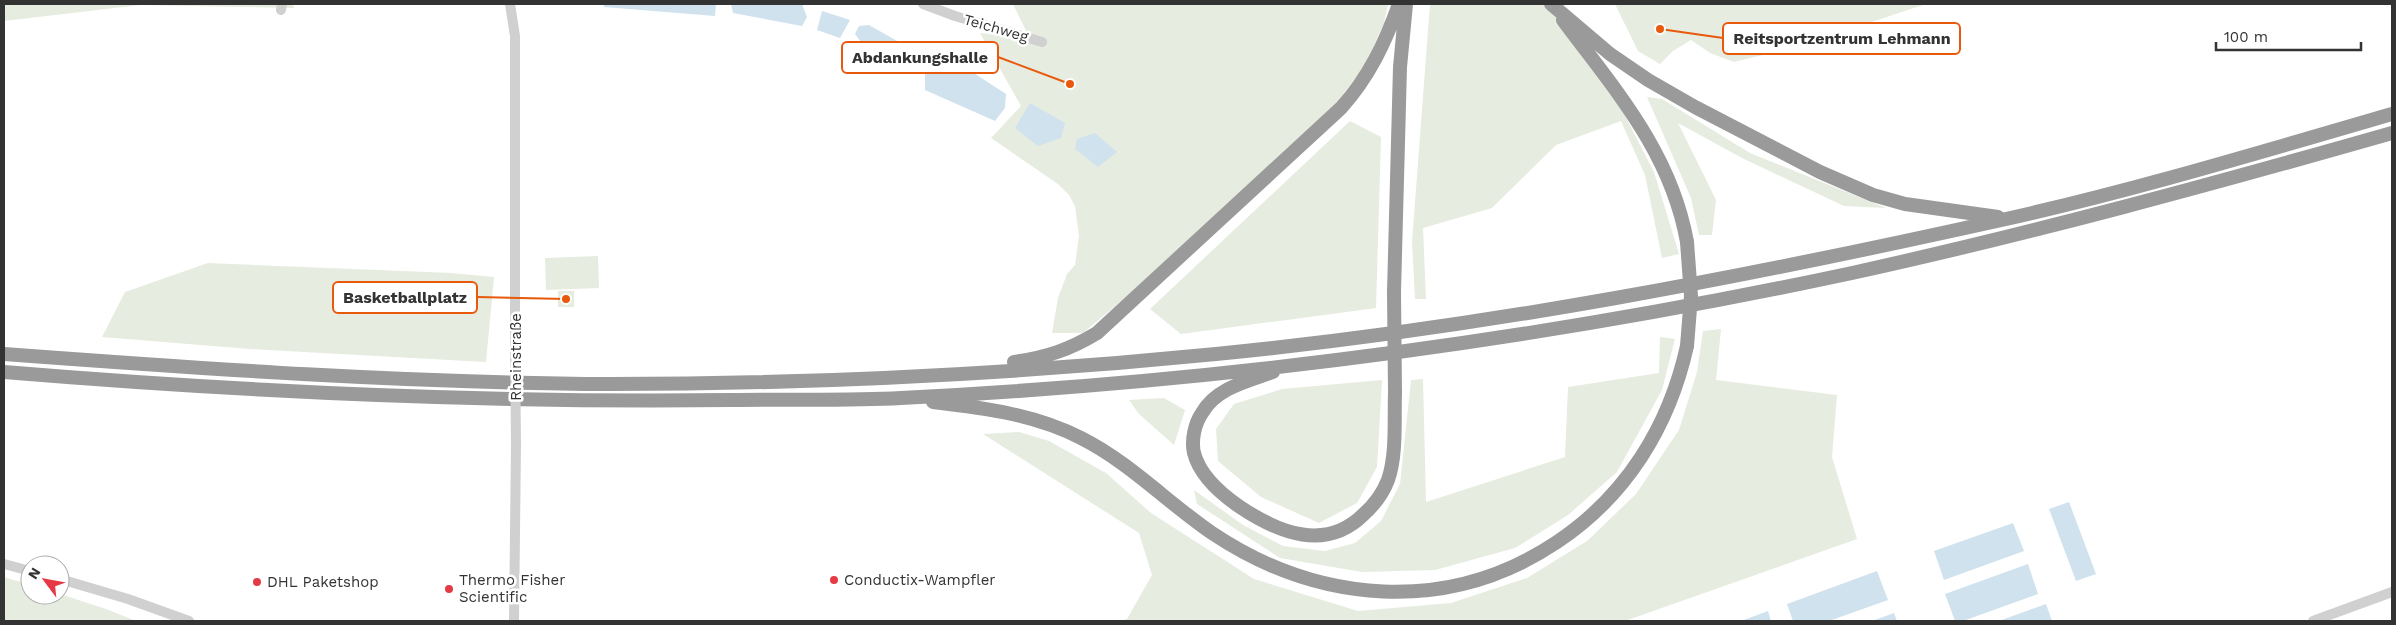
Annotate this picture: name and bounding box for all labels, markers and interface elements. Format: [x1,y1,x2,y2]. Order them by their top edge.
street label: Teichweg [962,10,1030,46]
scale bar [2216,20,2361,52]
callout: Reitsportzentrum Lehmann [1723,23,1960,54]
text: 100 m [2224,28,2268,46]
text: Reitsportzentrum Lehmann [1733,29,1951,48]
callout: Abdankungshalle [842,42,998,73]
text: Abdankungshalle [852,48,988,67]
callout: Basketballplatz [333,282,477,313]
text: Basketballplatz [343,288,467,307]
street label: Rheinstraße [507,313,525,401]
north arrow [20,555,70,605]
text: N [24,564,44,582]
place label: Thermo Fisher Scientific [459,571,565,606]
place label: Conductix-Wampfler [844,571,995,589]
place label: DHL Paketshop [267,573,379,591]
marker: Conductix-Wampfler [828,574,840,586]
marker: DHL Paketshop [251,576,263,588]
marker: Thermo Fisher Scientific [443,583,455,595]

